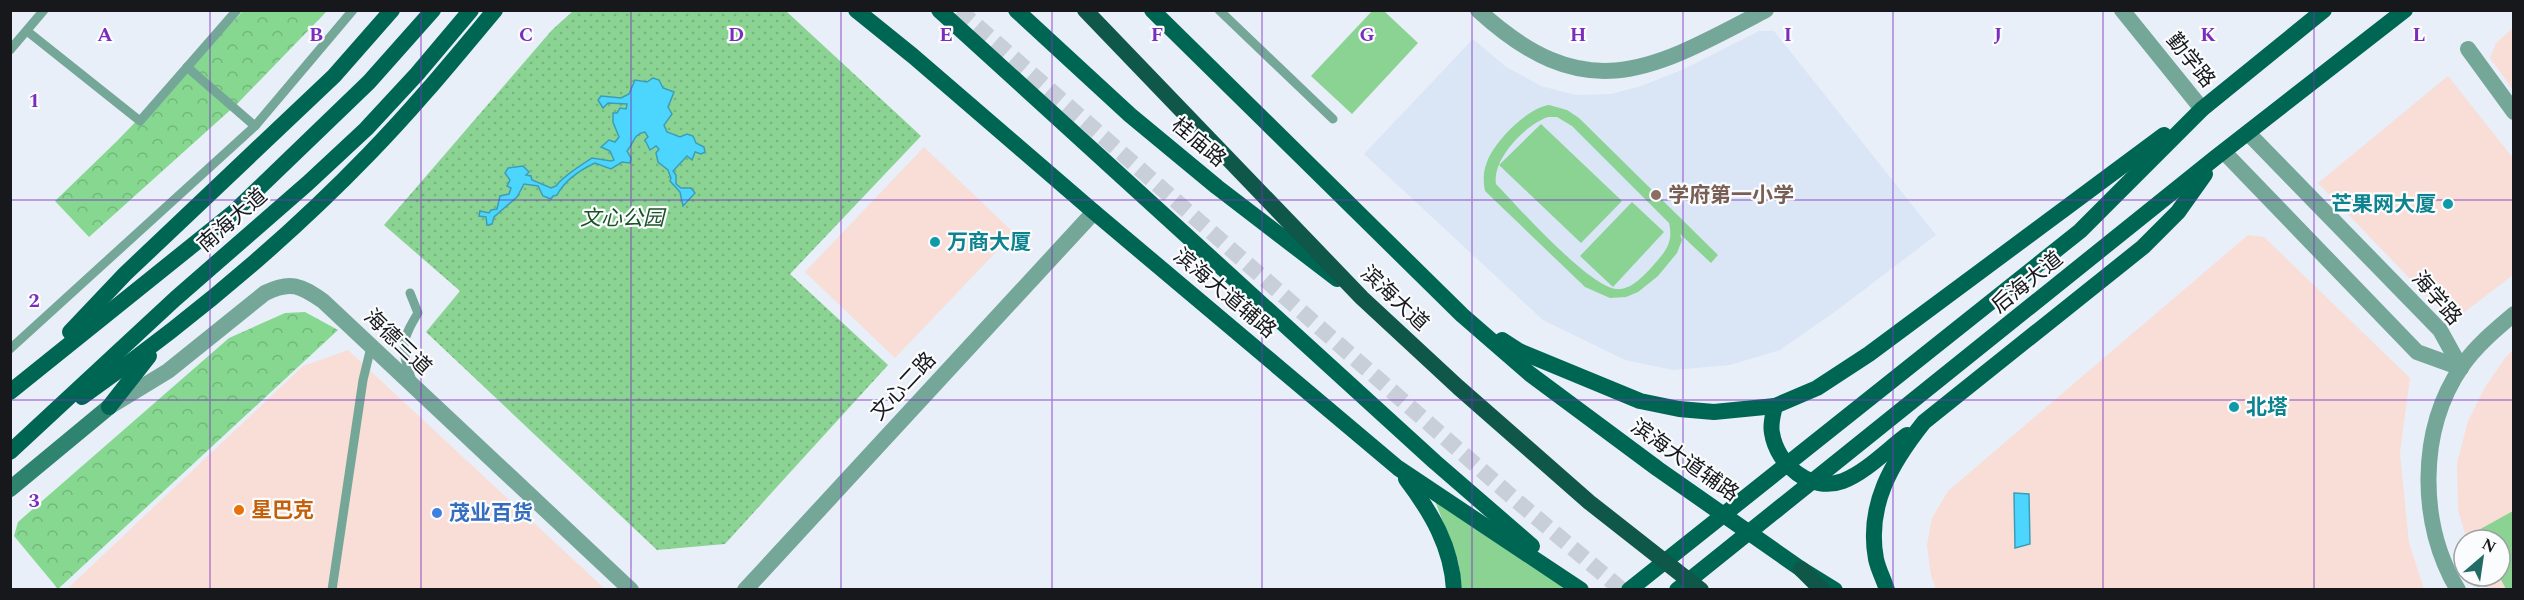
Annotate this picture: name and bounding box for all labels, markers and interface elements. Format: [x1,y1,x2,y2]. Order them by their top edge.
text: A [97,20,113,50]
text: B [309,20,323,50]
text: C [519,20,533,50]
text: D [728,20,744,50]
text: E [939,20,953,50]
text: F [1151,20,1163,50]
text: G [1359,20,1375,50]
text: H [1570,20,1586,50]
text: I [1784,20,1792,50]
text: J [1994,20,2002,50]
text: K [2200,20,2216,50]
text: L [2413,20,2425,50]
street label: 勤学路 [2158,26,2222,95]
text: 1 [28,86,40,116]
street label: 桂庙路 [1164,110,1233,175]
place label: 学府第一小学 [1668,180,1794,212]
street label: 南海大道 [190,181,275,260]
marker: 学府第一小学 [1649,188,1663,202]
place label: 芒果网大厦 [2331,189,2436,221]
marker: 芒果网大厦 [2441,197,2455,211]
park label: 文心公园 [580,203,667,235]
place label: 万商大厦 [947,227,1031,259]
marker: 万商大厦 [928,235,942,249]
street label: 滨海大道辅路 [1166,241,1283,347]
street label: 后海大道 [1985,244,2070,322]
street label: 滨海大道 [1353,258,1436,339]
street label: 海学路 [2404,264,2469,333]
text: 2 [28,286,40,316]
street label: 海德三道 [356,302,439,383]
street label: 文心二路 [863,345,944,428]
place label: 北塔 [2246,392,2288,424]
marker: 北塔 [2227,400,2241,414]
street label: 滨海大道辅路 [1624,412,1745,510]
text: 3 [28,486,40,516]
place label: 星巴克 [251,495,314,527]
place label: 茂业百货 [449,498,533,530]
marker: 星巴克 [232,503,246,517]
marker: 茂业百货 [430,506,444,520]
north arrow [2452,528,2512,588]
text: N [2477,532,2500,559]

